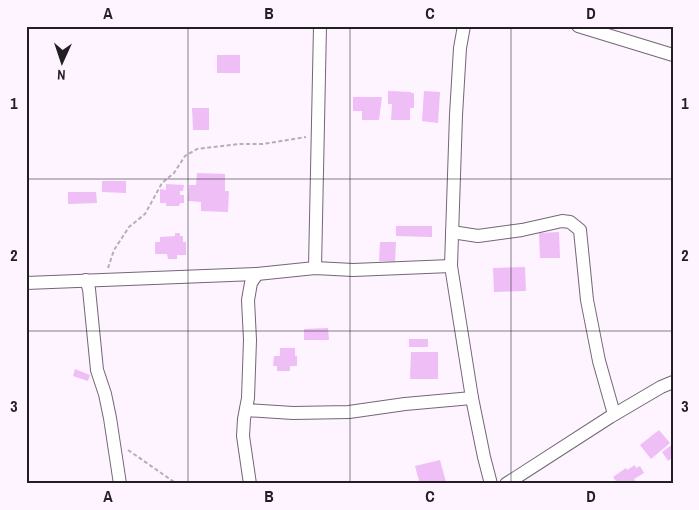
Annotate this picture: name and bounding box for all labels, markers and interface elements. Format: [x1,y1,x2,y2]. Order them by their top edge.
text: A [103,2,113,24]
text: B [264,2,274,24]
text: C [425,2,435,24]
text: D [586,2,596,24]
north arrow [38,38,88,88]
text: N [57,66,66,84]
text: 1 [10,92,18,114]
text: 1 [681,92,689,114]
text: 2 [10,244,18,266]
text: 2 [681,244,689,266]
text: 3 [10,395,18,417]
text: 3 [681,395,689,417]
text: A [103,485,113,507]
text: B [264,485,274,507]
text: C [425,485,435,507]
text: D [586,485,596,507]

